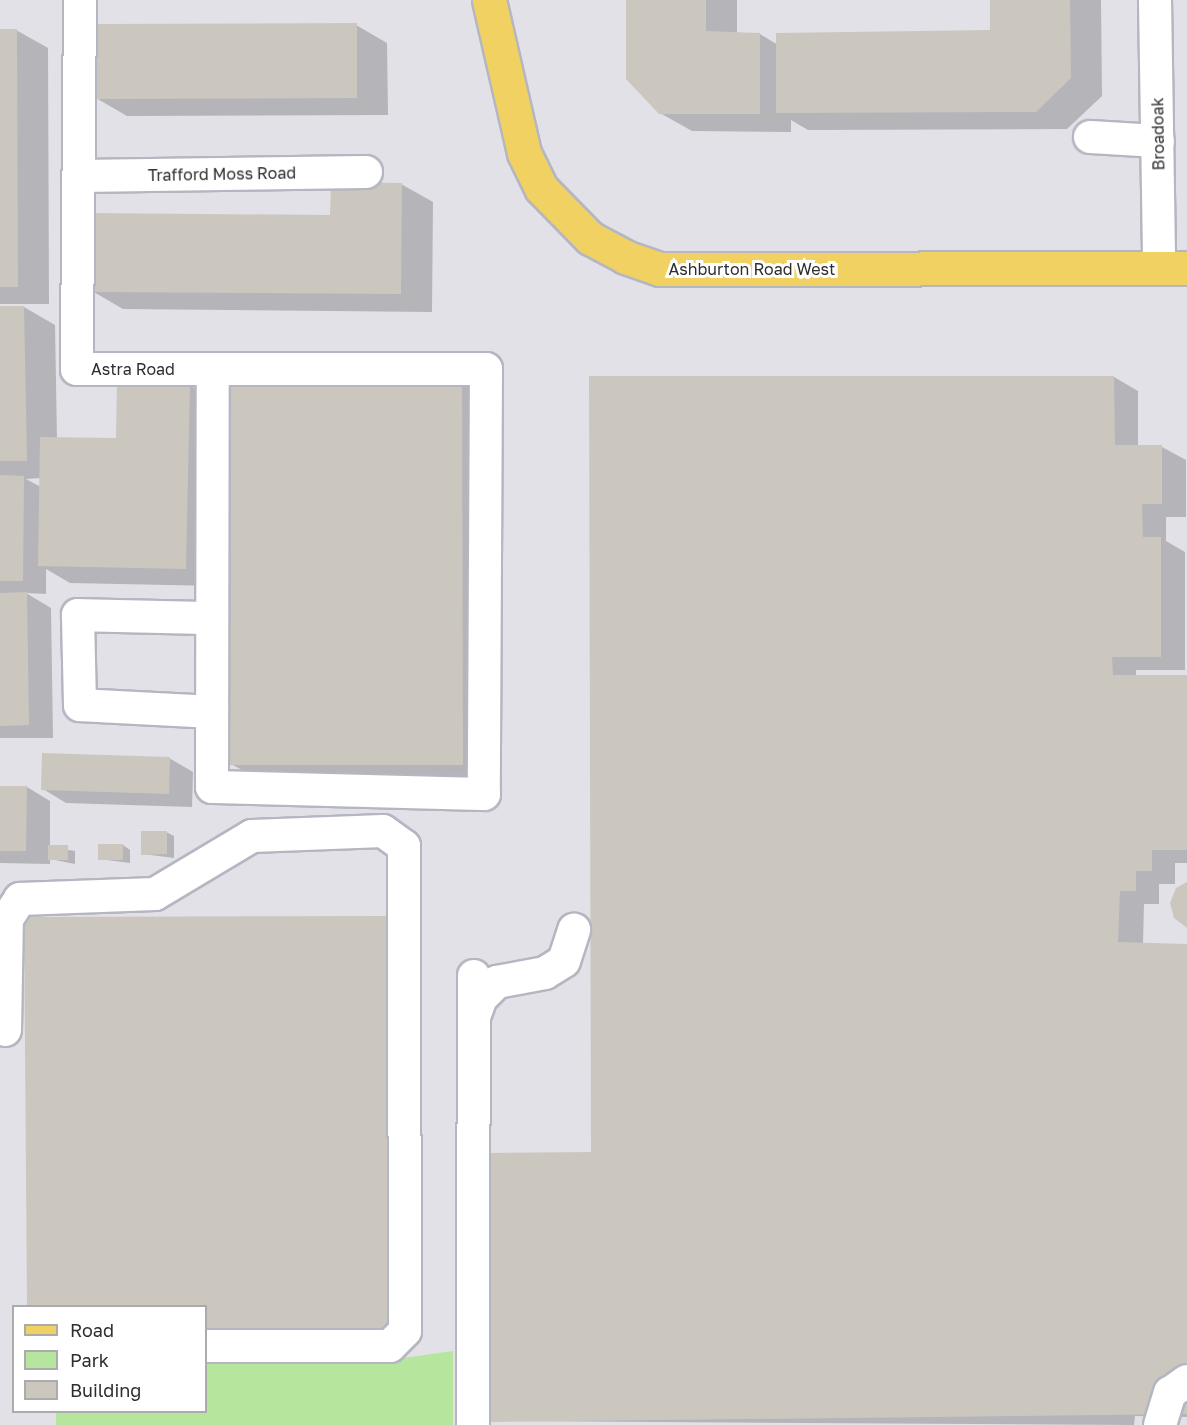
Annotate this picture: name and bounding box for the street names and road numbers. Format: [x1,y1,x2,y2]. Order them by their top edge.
street label: Broadoak [1148,97,1168,171]
street label: Trafford Moss Road [148,163,296,185]
street label: Ashburton Road West [669,259,835,279]
street label: Astra Road [91,359,175,379]

